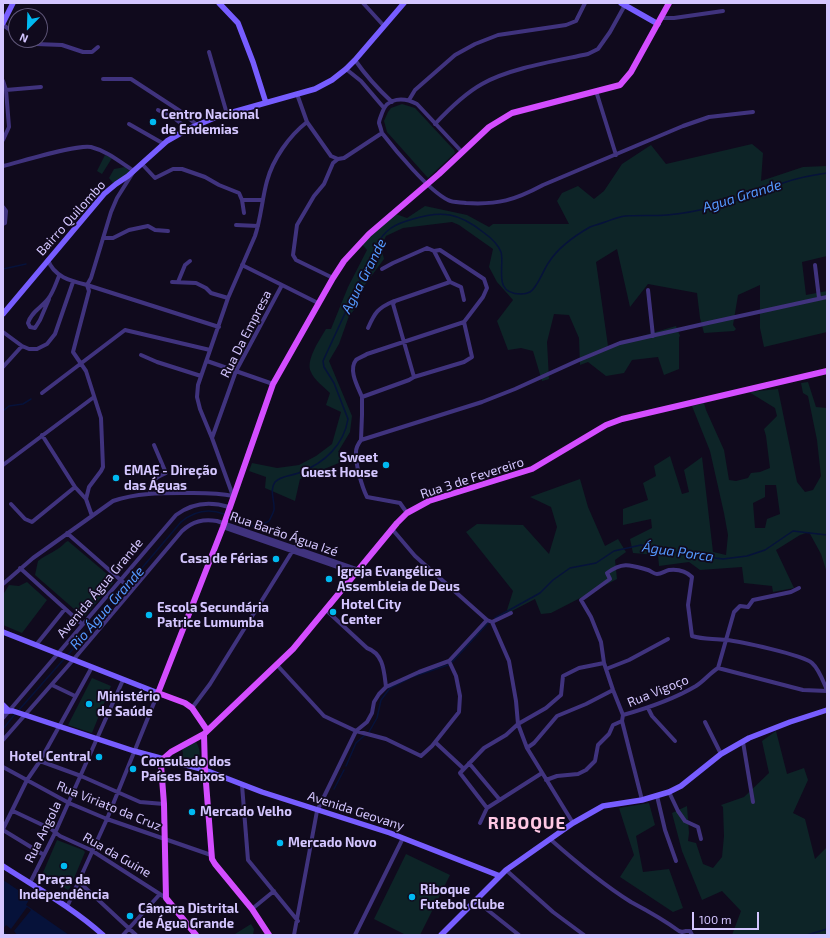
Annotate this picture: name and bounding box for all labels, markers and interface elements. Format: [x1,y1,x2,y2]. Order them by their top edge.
north arrow [8,8,48,48]
text: N [17,31,30,46]
place label: Centro Nacional de Endemias [161,107,259,138]
marker: Centro Nacional de Endemias [148,117,158,127]
water label: Agua Grande [701,176,783,216]
street label: Bairro Quilombo [33,177,109,259]
water label: Agua Grande [338,236,390,316]
street label: Rua Da Empresa [217,288,275,380]
place label: Sweet Guest House [301,450,378,481]
street label: Rua 3 de Fevereiro [418,454,526,502]
marker: Sweet Guest House [381,460,391,470]
place label: EMAE - Direção das Águas [124,463,217,494]
marker: EMAE - Direção das Águas [111,473,121,483]
street label: Rua Barão Água Izé [228,508,340,560]
street label: Avenida Água Grande [54,535,146,641]
water label: Água Porca [641,539,715,565]
place label: Casa de Férias [180,551,268,567]
marker: Casa de Férias [271,554,281,564]
water label: Rio Água Grande [66,563,148,653]
place label: Igreja Evangélica Assembleia de Deus [337,564,460,595]
marker: Igreja Evangélica Assembleia de Deus [324,574,334,584]
place label: Hotel City Center [341,597,401,628]
place label: Escola Secundária Patrice Lumumba [157,600,269,631]
marker: Hotel City Center [328,607,338,617]
marker: Escola Secundária Patrice Lumumba [144,610,154,620]
street label: Rua Vigoço [625,672,691,710]
place label: Ministério de Saúde [97,689,160,720]
marker: Ministério de Saúde [84,699,94,709]
place label: Hotel Central [9,749,91,765]
marker: Hotel Central [94,752,104,762]
place label: Consulado dos Países Baixos [141,754,231,785]
marker: Consulado dos Países Baixos [128,764,138,774]
street label: Rua Viriato da Cruz [54,778,164,834]
street label: Avenida Geovany [306,788,406,834]
street label: Rua Angola [21,799,65,865]
place label: Mercado Velho [200,804,292,820]
marker: Mercado Velho [187,807,197,817]
district label: RIBOQUE [488,813,566,833]
street label: Rua da Guine [80,829,154,881]
place label: Mercado Novo [288,835,377,851]
marker: Mercado Novo [275,838,285,848]
marker: Praça da Independência [59,861,69,871]
place label: Praça da Independência [19,872,109,903]
place label: Riboque Futebol Clube [420,882,505,913]
marker: Riboque Futebol Clube [407,892,417,902]
place label: Câmara Distrital de Água Grande [138,901,238,932]
scale bar [694,904,761,930]
marker: Câmara Distrital de Água Grande [125,911,135,921]
text: 100 m [699,912,731,926]

